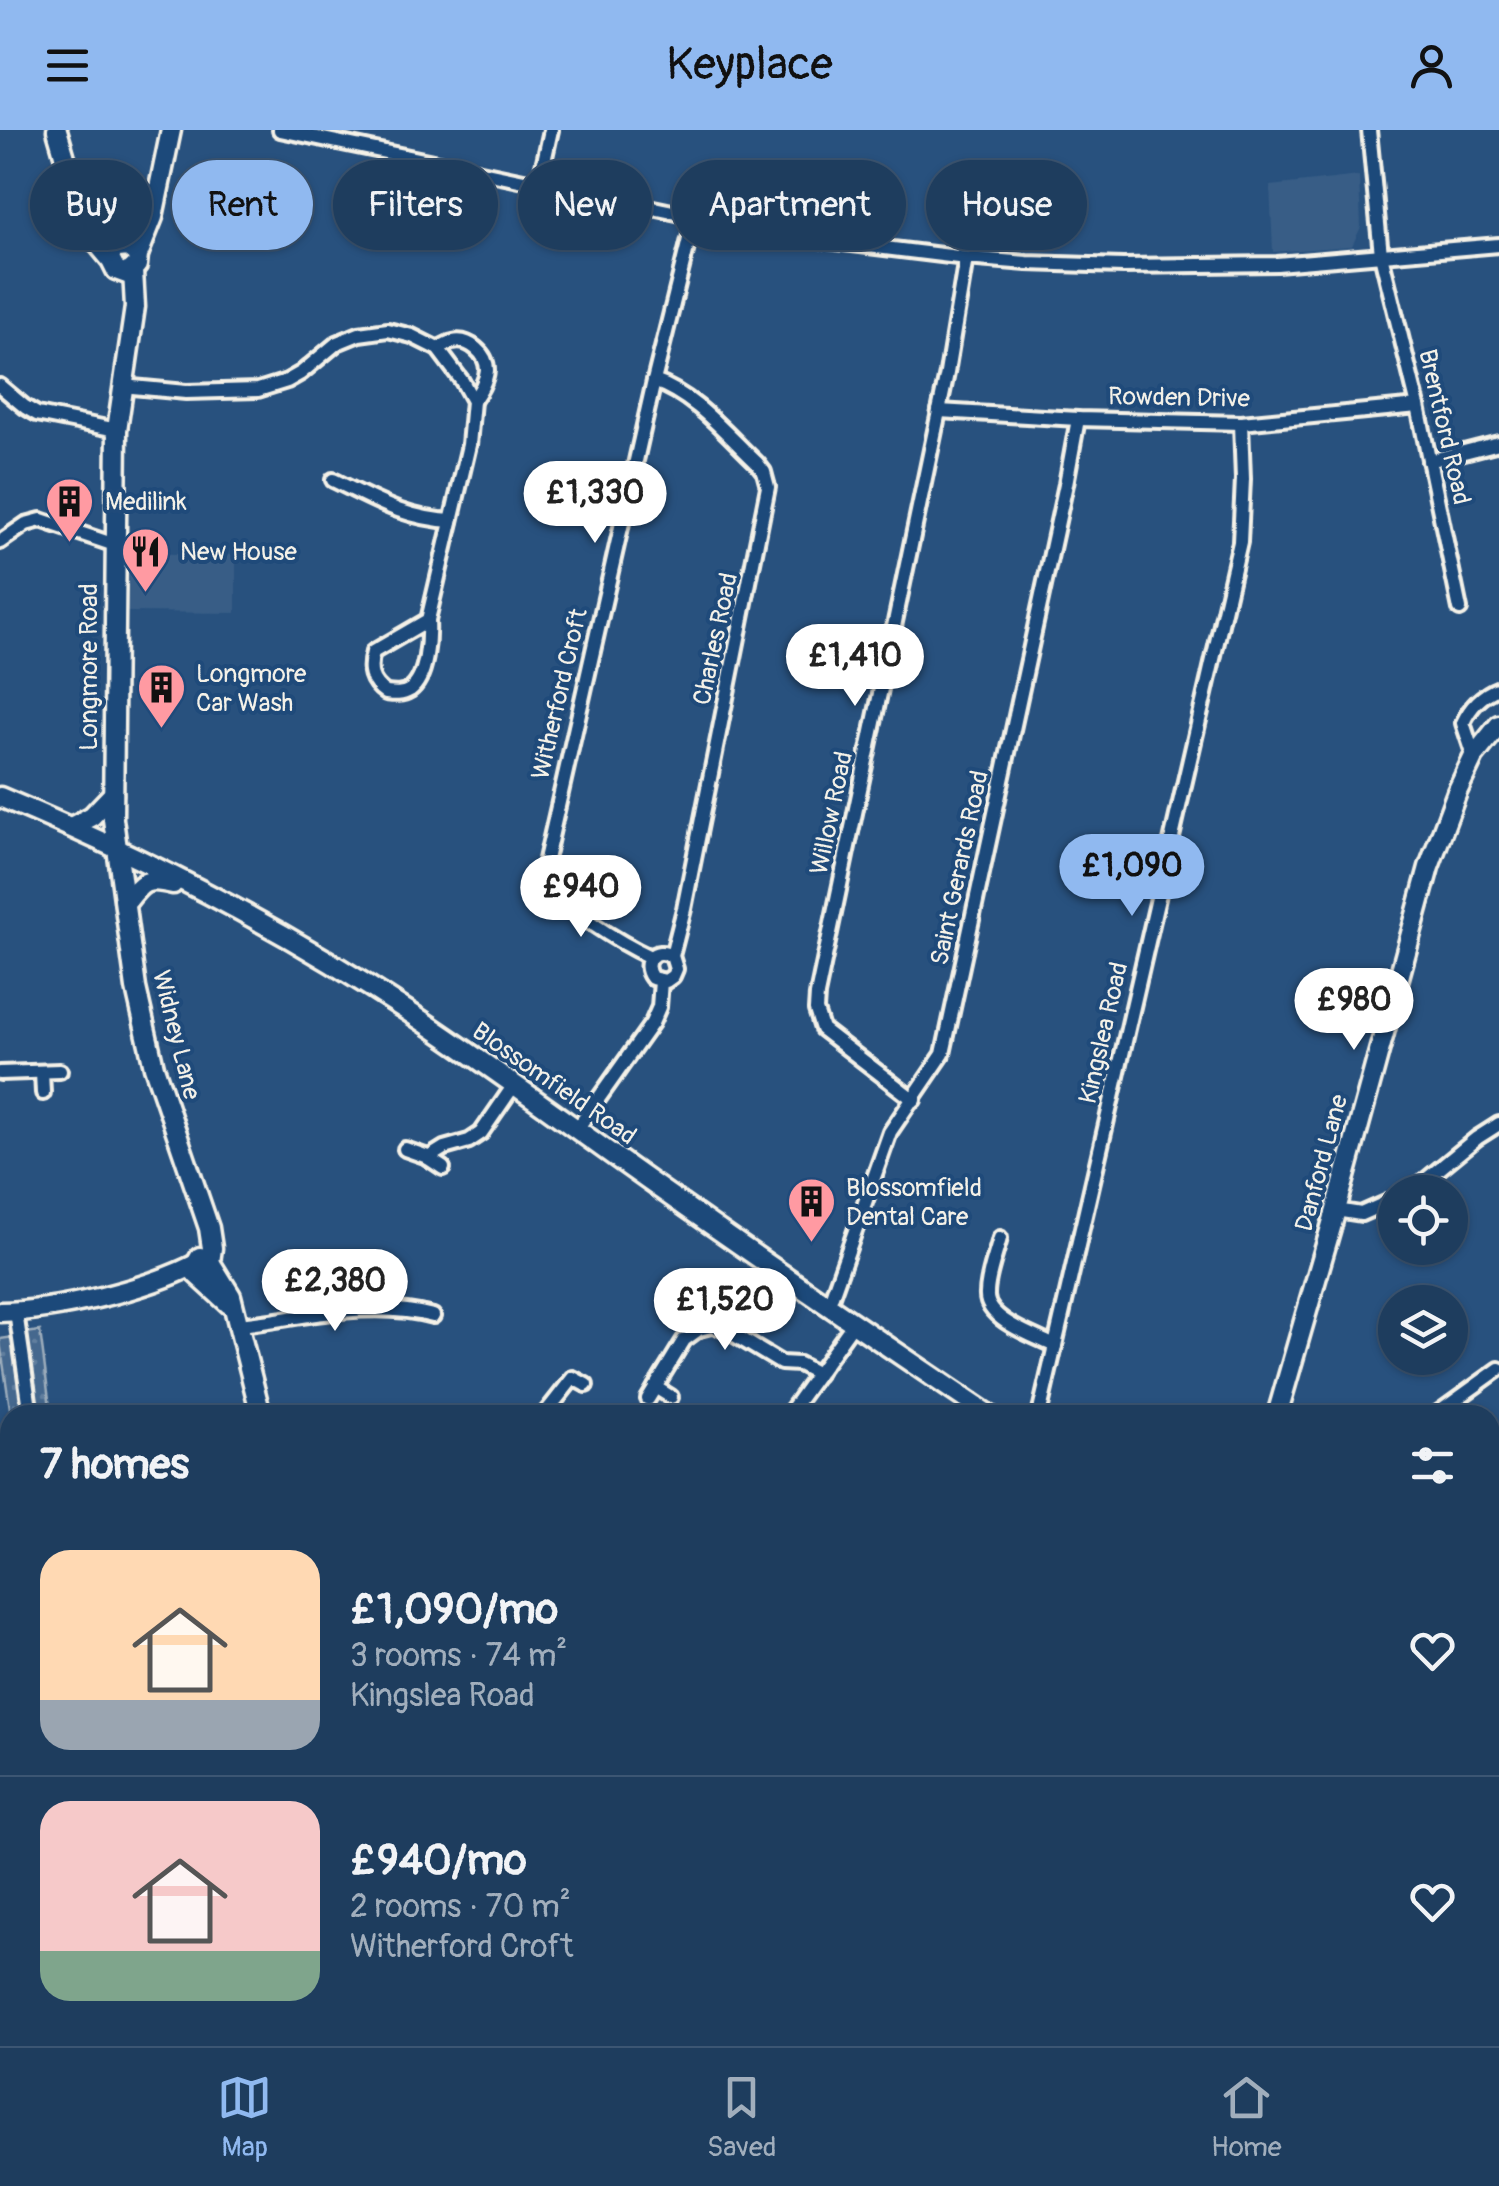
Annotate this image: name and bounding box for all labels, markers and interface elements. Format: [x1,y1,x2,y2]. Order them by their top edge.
text: Keyplace [666,37,833,93]
icon: menu [40,38,95,93]
icon: person [1404,38,1459,93]
chip: Buy [30,160,152,250]
chip: Rent [172,160,313,250]
chip: Filters [333,160,498,250]
chip: New [518,160,652,250]
chip: Apartment [672,160,906,250]
chip: House [926,160,1087,250]
street label: Brentford Road [1411,346,1477,508]
street label: Rowden Drive [1108,381,1251,415]
pin: £1,330 [514,461,676,546]
text: £1,330 [546,473,644,513]
building icon: Medilink [44,476,96,544]
place label: Medilink [105,487,187,518]
restaurant icon: New House [119,526,171,594]
place label: New House [180,537,298,568]
street label: Charles Road [687,570,745,708]
street label: Longmore Road [74,583,105,751]
street label: Witherford Croft [525,605,595,783]
pin: £1,410 [774,624,936,709]
text: £1,410 [808,636,902,676]
place label: Longmore Car Wash [196,659,307,719]
building icon: Longmore Car Wash [135,662,187,730]
street label: Willow Road [804,749,860,877]
street label: Saint Gerards Road [924,768,996,968]
pin: £1,090 [1051,834,1213,919]
text: £1,090 [1081,846,1183,886]
pin: £940 [522,855,640,940]
text: £940 [542,867,620,907]
street label: Kingslea Road [1073,959,1135,1107]
street label: Widney Lane [145,967,207,1103]
pin: £980 [1295,968,1413,1053]
text: £980 [1316,980,1392,1020]
street label: Blossomfield Road [466,1016,642,1152]
street label: Danford Lane [1289,1091,1355,1235]
place label: Blossomfield Dental Care [846,1173,982,1233]
map controls [1378,1175,1468,1375]
button: locate [1378,1175,1468,1265]
building icon: Blossomfield Dental Care [785,1176,837,1244]
pin: £2,380 [254,1249,416,1334]
text: £2,380 [284,1261,386,1301]
pin: £1,520 [644,1268,806,1353]
text: £1,520 [676,1280,774,1320]
button: layers [1378,1285,1468,1375]
icon: filters [1405,1438,1460,1493]
text: 7 homes [40,1439,189,1491]
text: £1,090/mo [350,1584,558,1636]
icon: home [120,1590,240,1710]
icon: heart [1405,1623,1460,1678]
text: 3 rooms · 74 m² [350,1636,567,1676]
text: Kingslea Road [350,1676,535,1716]
text: £940/mo [350,1835,527,1887]
icon: home [120,1841,240,1961]
icon: heart [1405,1874,1460,1929]
text: 2 rooms · 70 m² [350,1887,571,1927]
text: Witherford Croft [350,1927,573,1967]
tab: Map [217,2070,272,2165]
tab: Saved [707,2070,776,2165]
tab: Home [1211,2070,1282,2165]

